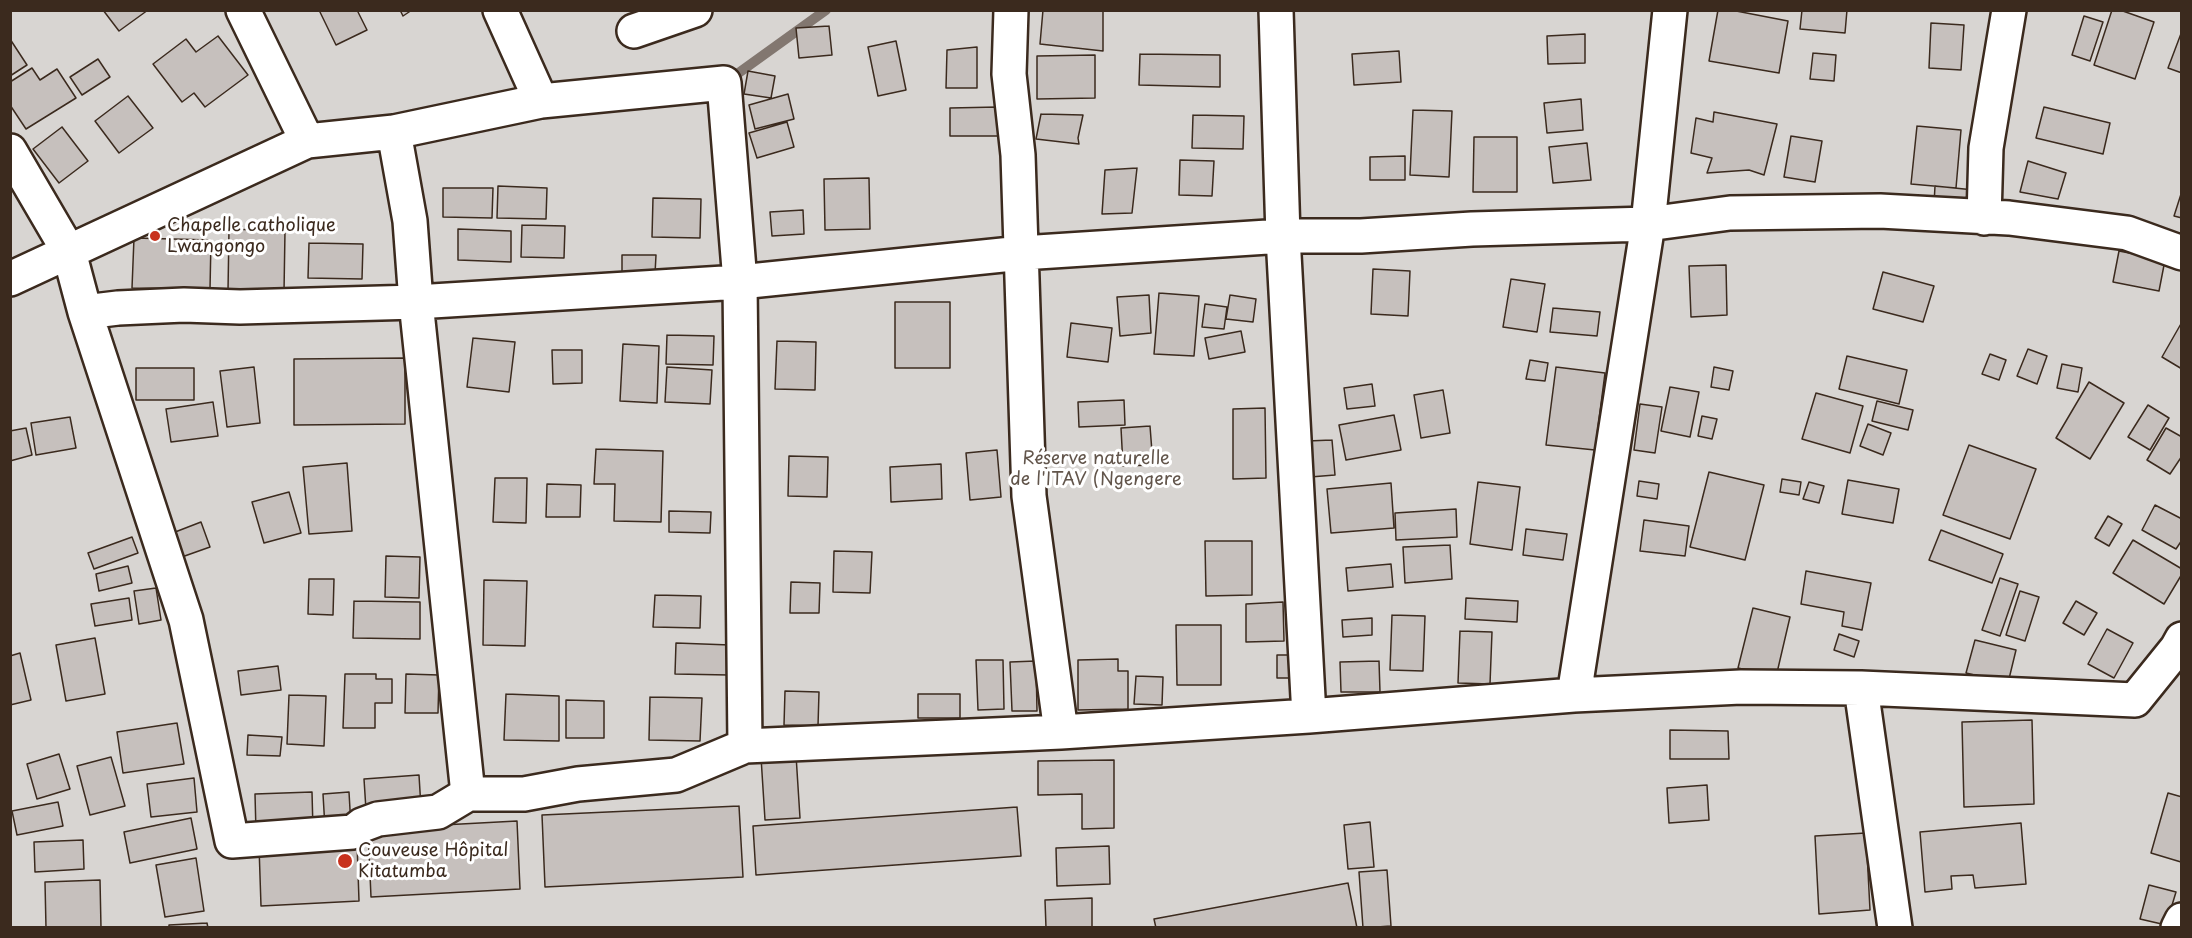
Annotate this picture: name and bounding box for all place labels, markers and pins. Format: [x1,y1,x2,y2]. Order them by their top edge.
place label: Chapelle catholique Lwangongo [167,215,336,258]
marker: Chapelle catholique Lwangongo [148,229,162,243]
place label: Couveuse Hôpital Kitatumba [358,840,509,882]
marker: Couveuse Hôpital Kitatumba [336,852,354,870]

